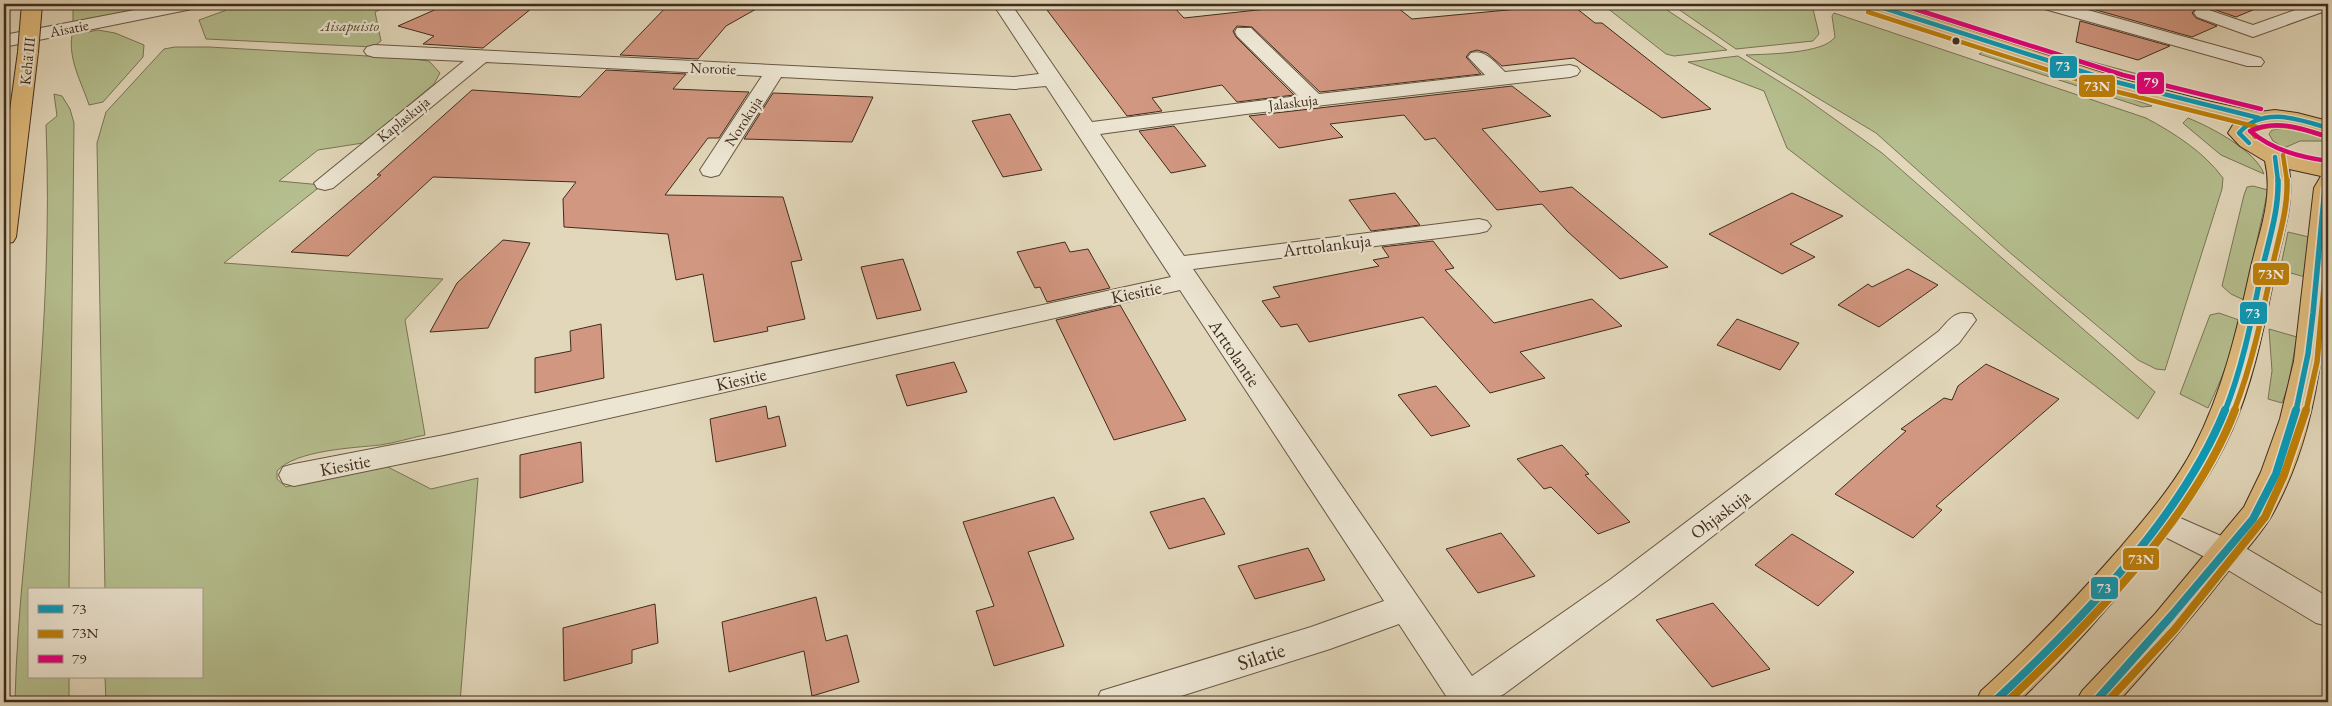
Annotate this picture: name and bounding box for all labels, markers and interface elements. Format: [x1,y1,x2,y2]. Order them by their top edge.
street label: Aisatie [47,15,90,41]
park label: Aisapuisto [320,16,380,35]
street label: Kehä III [15,36,39,86]
unlabelled marker [1951,36,1961,46]
line badge: 73 [2049,55,2078,79]
text: 73 [2056,57,2070,75]
street label: Norotie [690,58,736,78]
line badge: 79 [2136,71,2165,95]
text: 79 [2144,73,2159,91]
line badge: 73N [2078,74,2116,98]
text: 73N [2084,77,2111,95]
street label: Jalaskuja [1265,90,1319,115]
street label: Kaplaskuja [373,92,433,146]
street label: Norokuja [720,92,766,150]
street label: Arttolankuja [1281,228,1373,262]
line badge: 73N [2252,262,2290,286]
text: 73N [2258,265,2285,283]
street label: Kiesitie [1109,275,1163,309]
line badge: 73 [2239,301,2268,325]
text: 73 [2246,304,2260,322]
street label: Arttolantie [1204,314,1266,391]
street label: Kiesitie [714,362,768,396]
street label: Kiesitie [318,449,372,481]
street label: Ohjaskuja [1685,483,1755,544]
line badge: 73N [2122,547,2160,571]
text: 73N [2128,550,2155,568]
line badge: 73 [2090,576,2119,600]
text: 73 [2097,579,2111,597]
legend [28,588,202,678]
text: 73 [72,599,86,618]
text: 73N [72,623,98,642]
street label: Silatie [1234,636,1288,676]
text: 79 [72,649,86,668]

